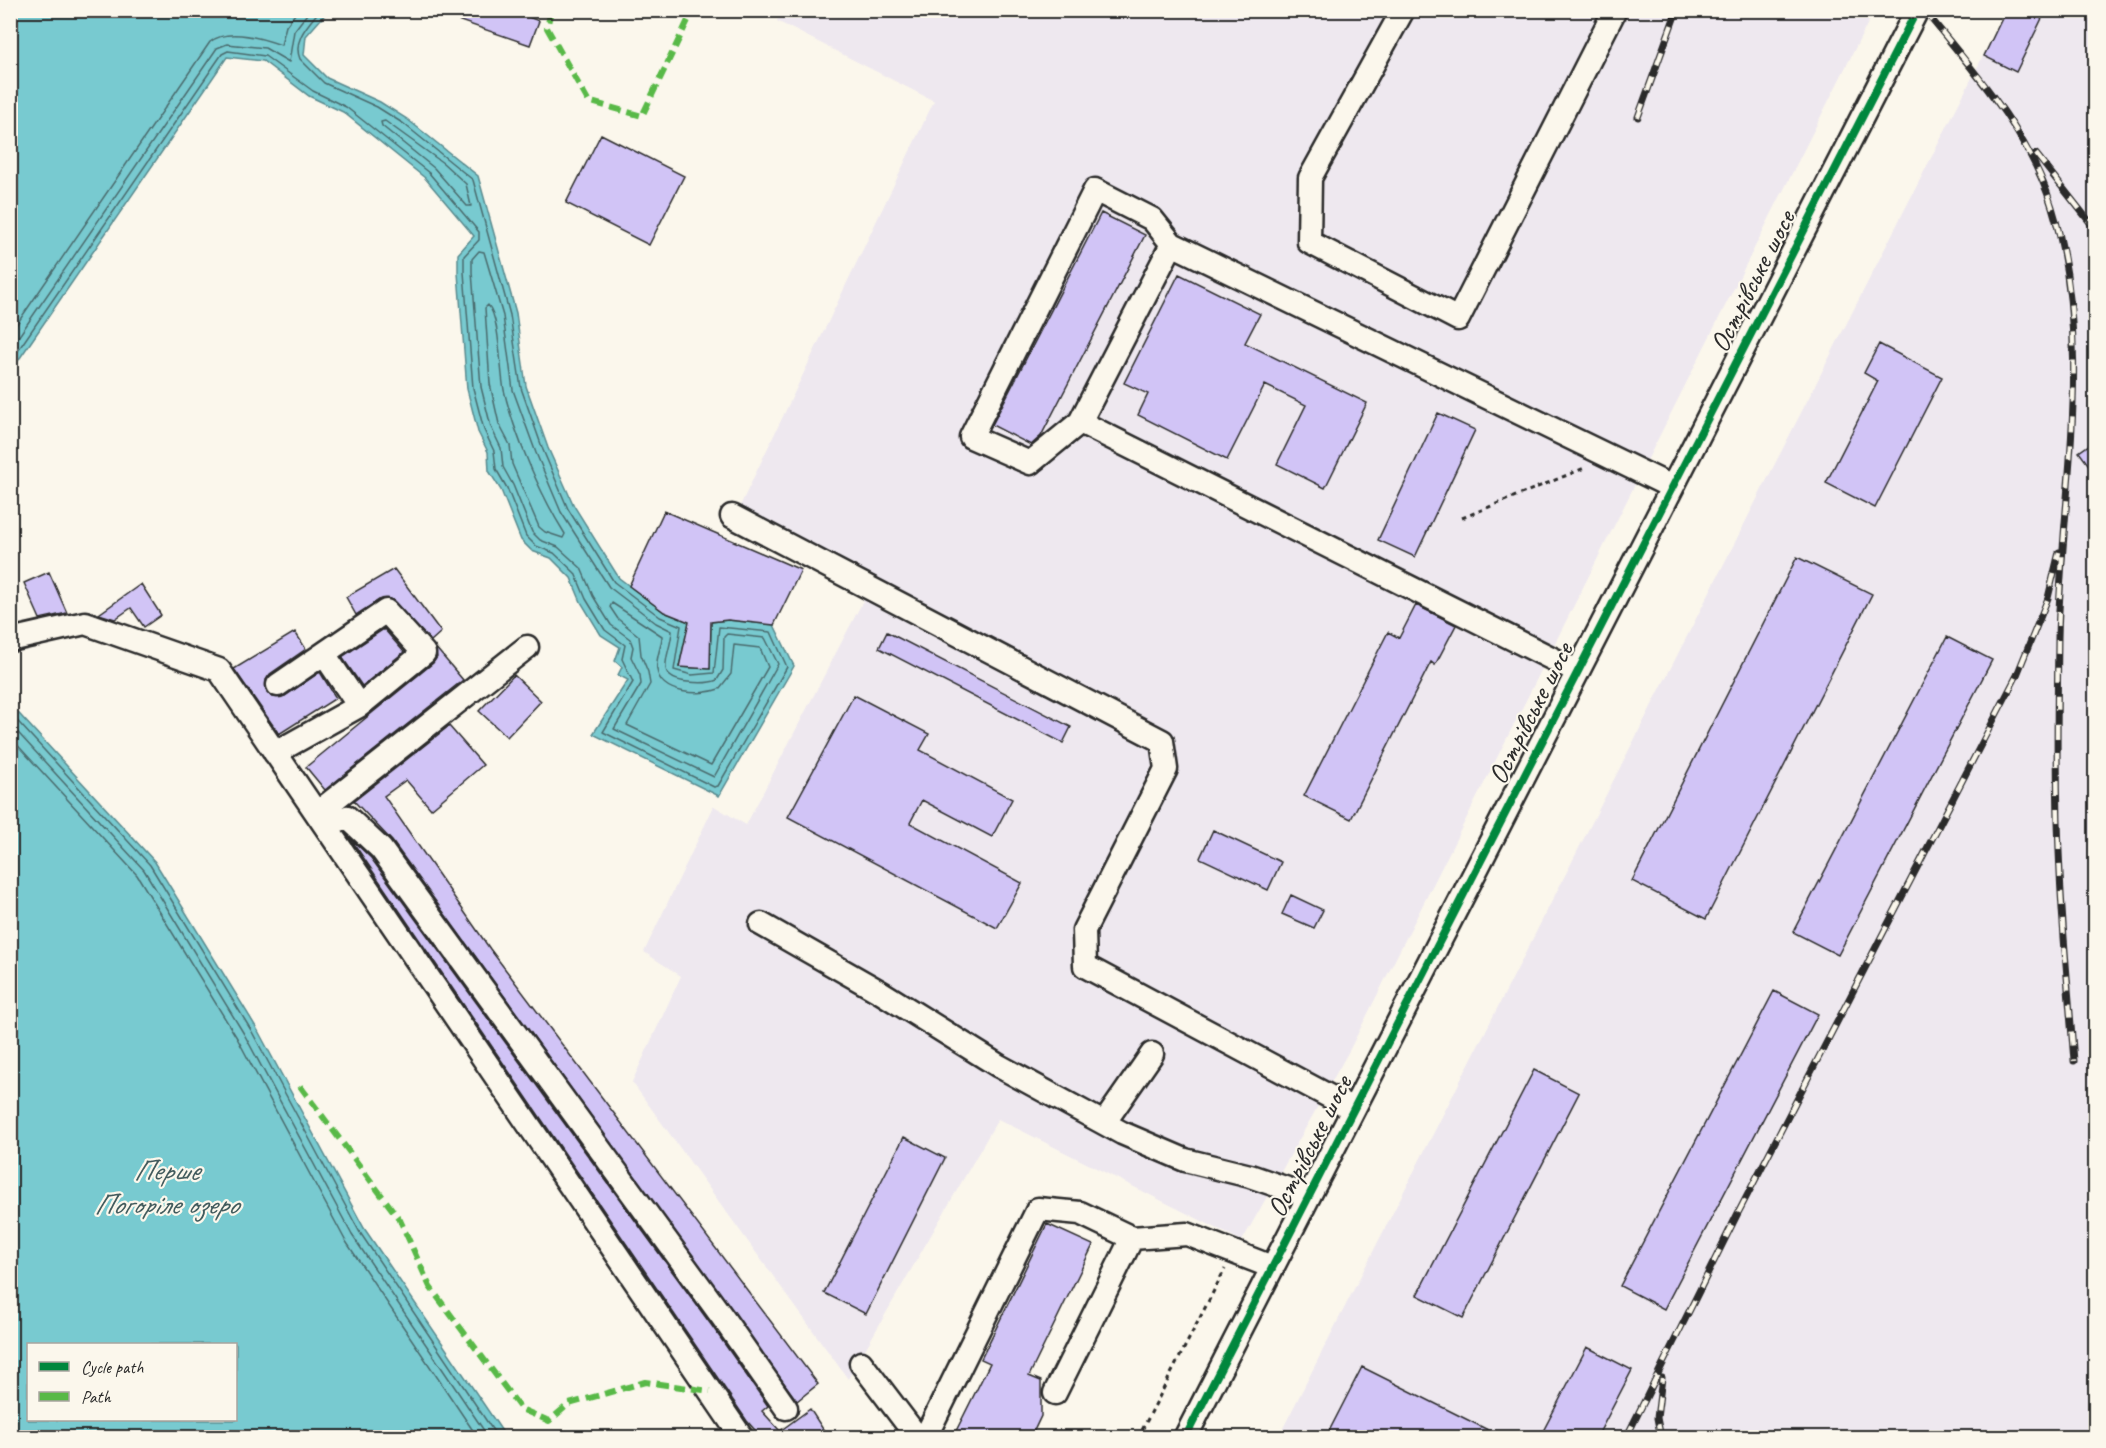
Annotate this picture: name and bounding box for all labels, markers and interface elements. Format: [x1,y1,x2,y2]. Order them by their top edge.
street label: Острівське шосе [1701,203,1803,358]
street label: Острівське шосе [1479,635,1581,790]
street label: Острівське шосе [1258,1068,1360,1223]
water label: Перше Погоріле озеро [94,1151,242,1223]
legend [27,1343,237,1421]
text: Cycle path [81,1356,144,1378]
text: Path [81,1386,111,1408]

